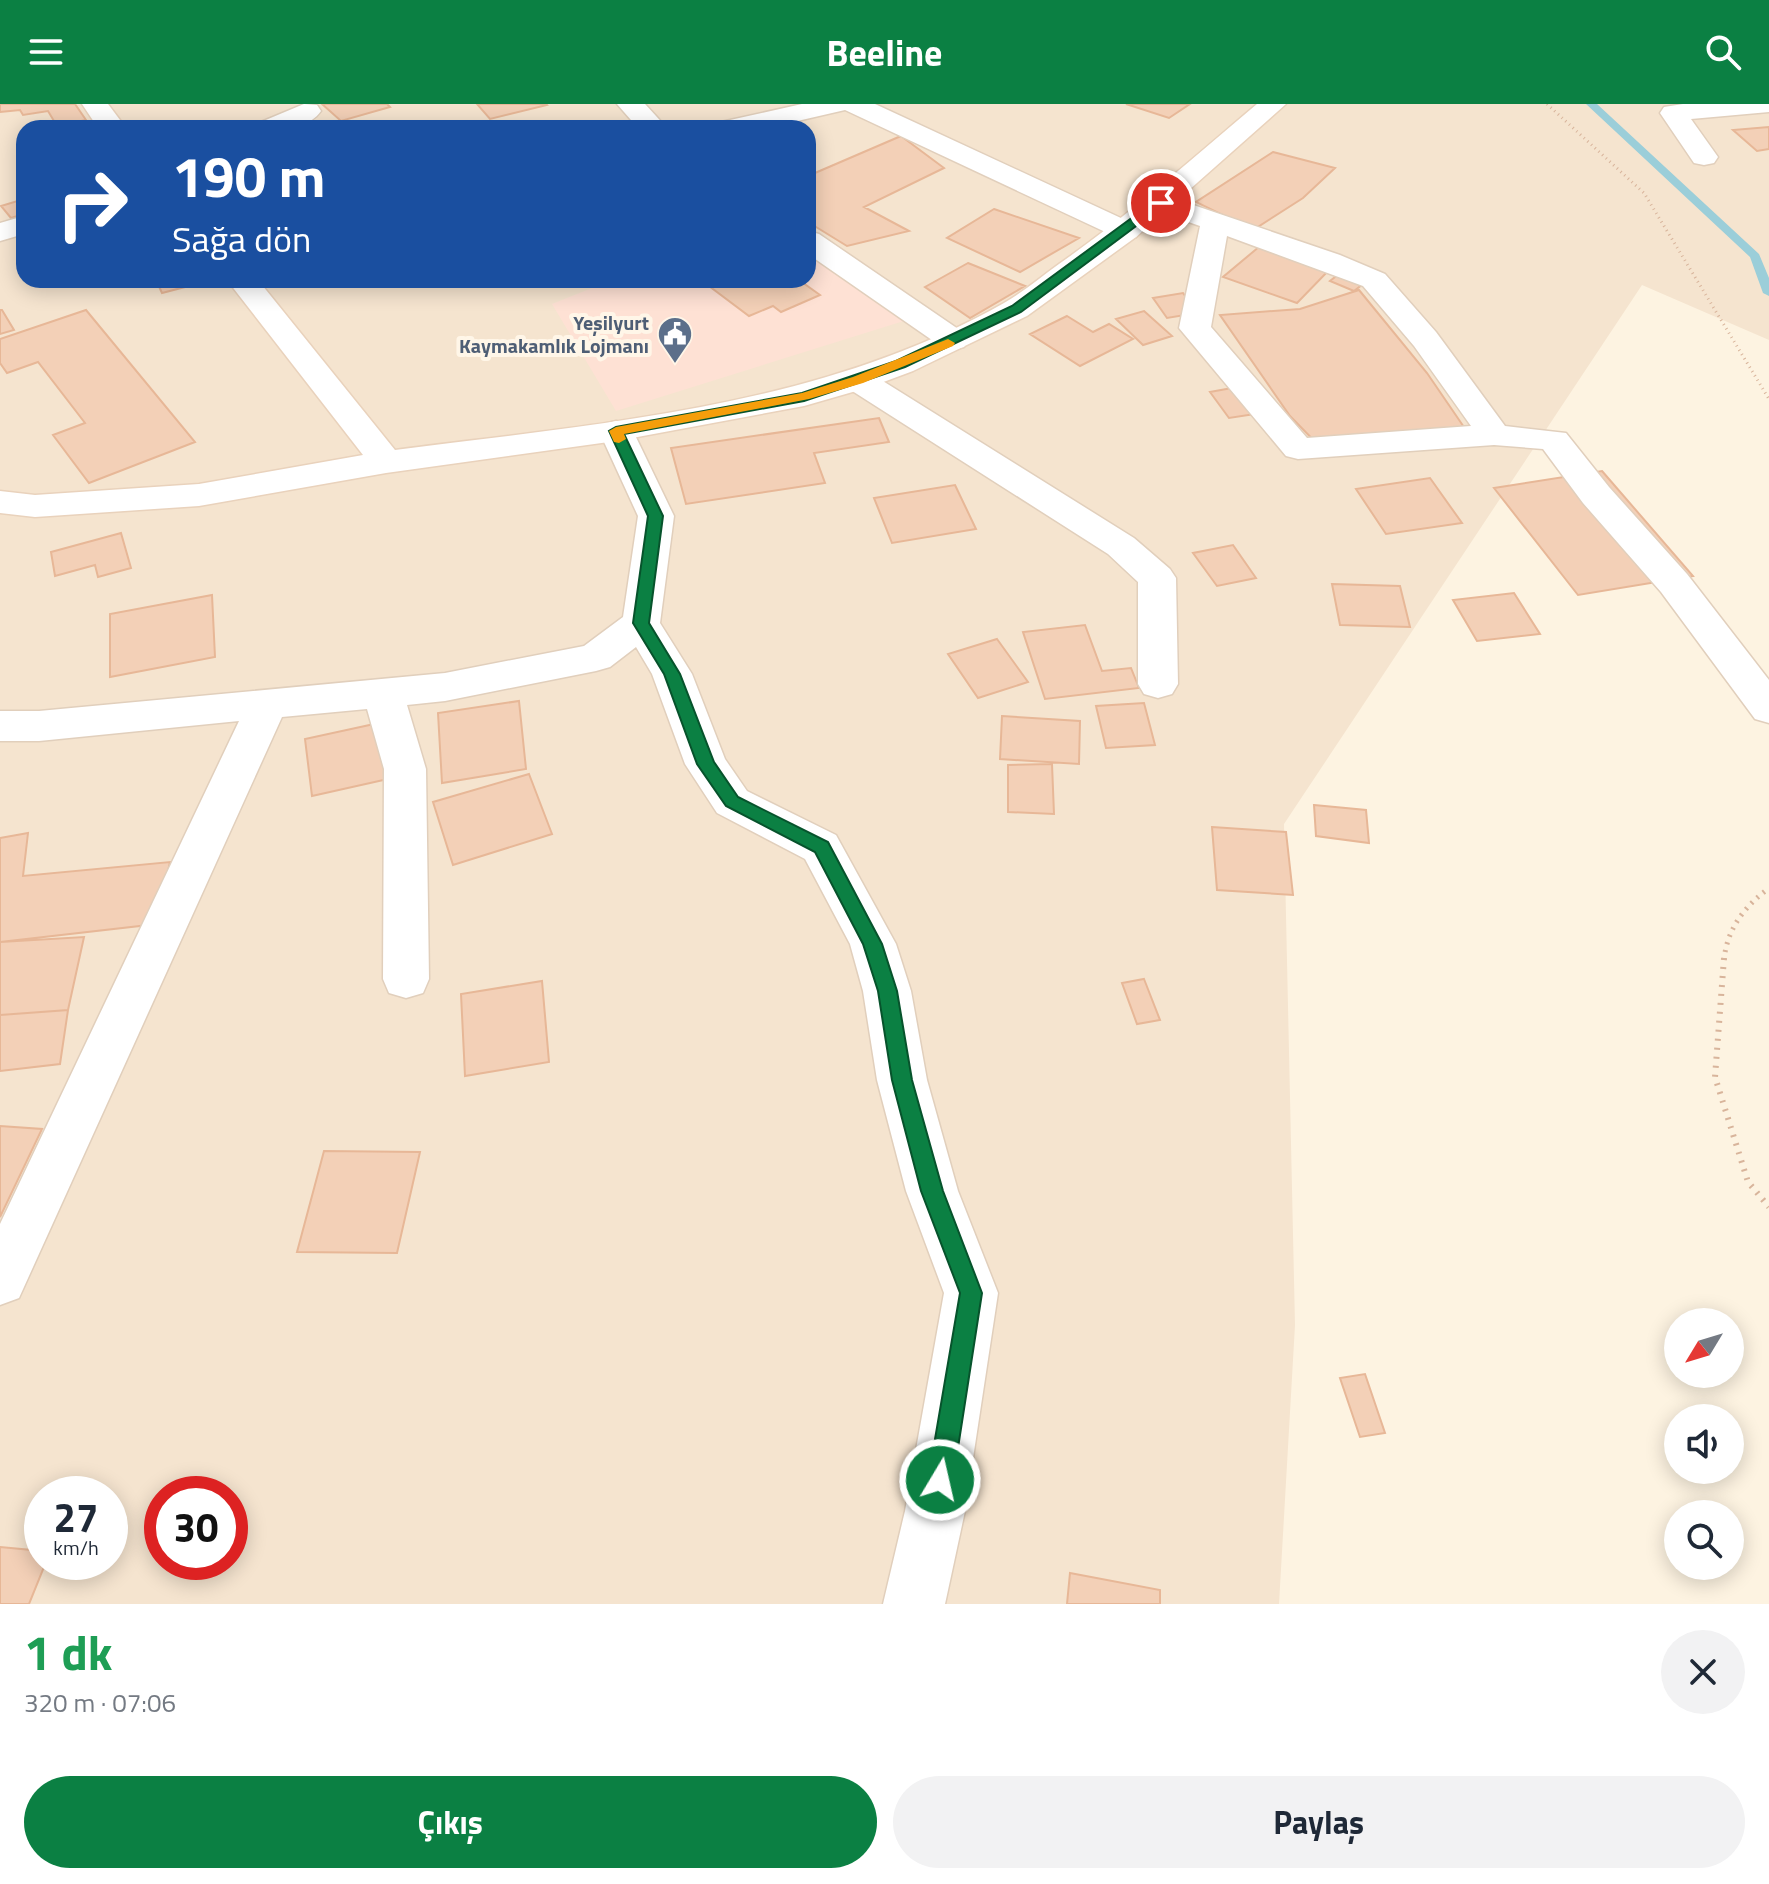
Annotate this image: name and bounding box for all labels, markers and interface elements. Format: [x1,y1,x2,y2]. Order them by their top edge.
text: Beeline [827,25,942,80]
icon: menu [24,30,68,74]
icon: search [1701,30,1745,74]
text: 190 m [172,134,325,219]
icon: right [40,152,144,256]
pin [1127,169,1195,237]
icon: arrive [1139,181,1183,225]
text: Sağa dön [172,211,311,266]
place label: Yeşilyurt Kaymakamlık Lojmanı [459,307,649,361]
public building icon: Yeşilyurt Kaymakamlık Lojmanı [656,315,694,365]
north arrow [1664,1308,1744,1388]
map controls [1664,1308,1744,1580]
button: sound [1664,1404,1744,1484]
position arrow [898,1438,982,1522]
speed limit sign: 30 [144,1476,248,1580]
text: 27 [54,1487,98,1548]
button: search [1664,1500,1744,1580]
text: km/h [53,1532,99,1563]
text: 1 dk [24,1616,113,1689]
button: close [1661,1630,1745,1714]
text: 320 m · 07:06 [24,1683,176,1722]
button: Çıkış [24,1776,877,1868]
button: Paylaş [893,1776,1745,1868]

